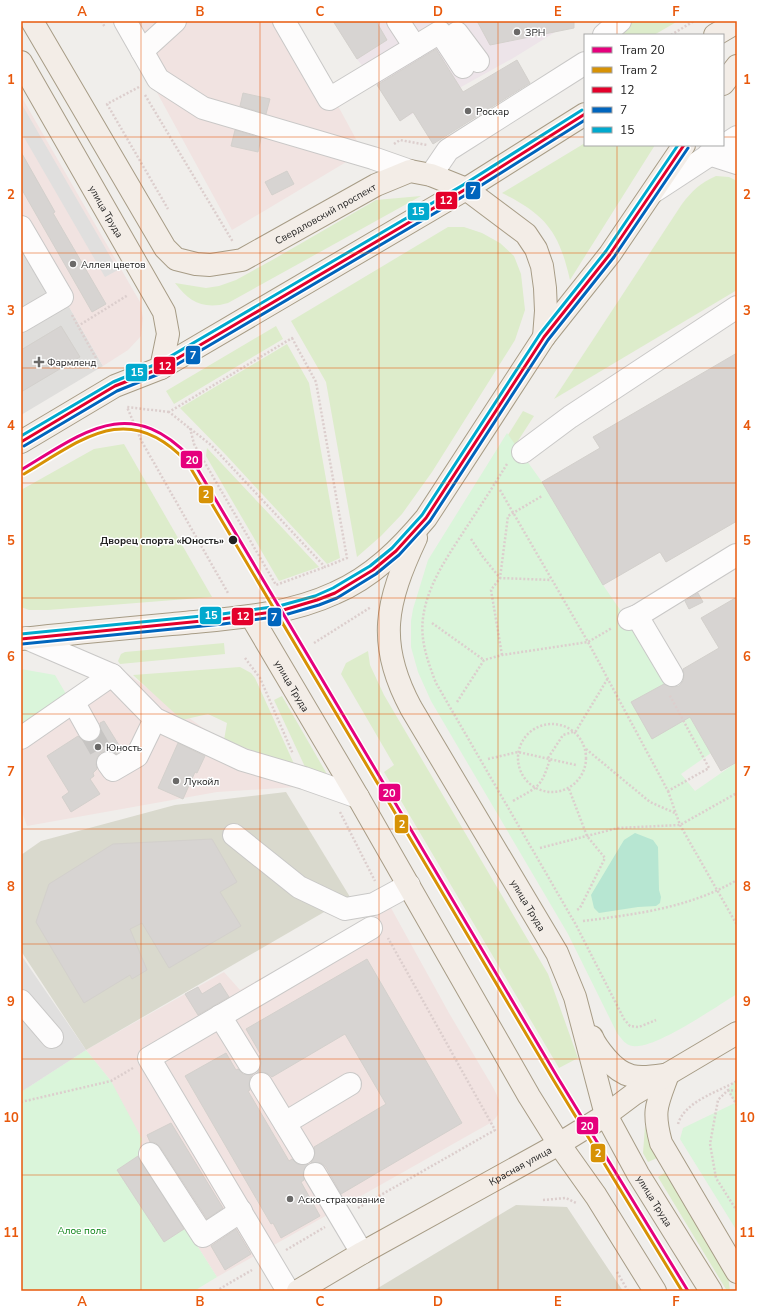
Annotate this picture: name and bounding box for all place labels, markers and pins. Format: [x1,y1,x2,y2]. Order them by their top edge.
place label: ЗРН [525,26,545,40]
marker: ЗРН [512,27,522,37]
place label: Роскар [476,105,509,119]
marker: Роскар [463,106,473,116]
place label: Аллея цветов [81,258,146,272]
marker: Аллея цветов [68,259,78,269]
place label: Фармленд [47,356,96,370]
marker: Фармленд [34,357,44,367]
place label: Дворец спорта «Юность» [100,534,224,548]
marker: Дворец спорта «Юность» [227,534,239,546]
place label: Юность [106,741,142,755]
marker: Юность [93,742,103,752]
place label: Лукойл [184,775,219,789]
marker: Лукойл [171,776,181,786]
place label: Аско-страхование [298,1193,385,1207]
marker: Аско-страхование [285,1194,295,1204]

